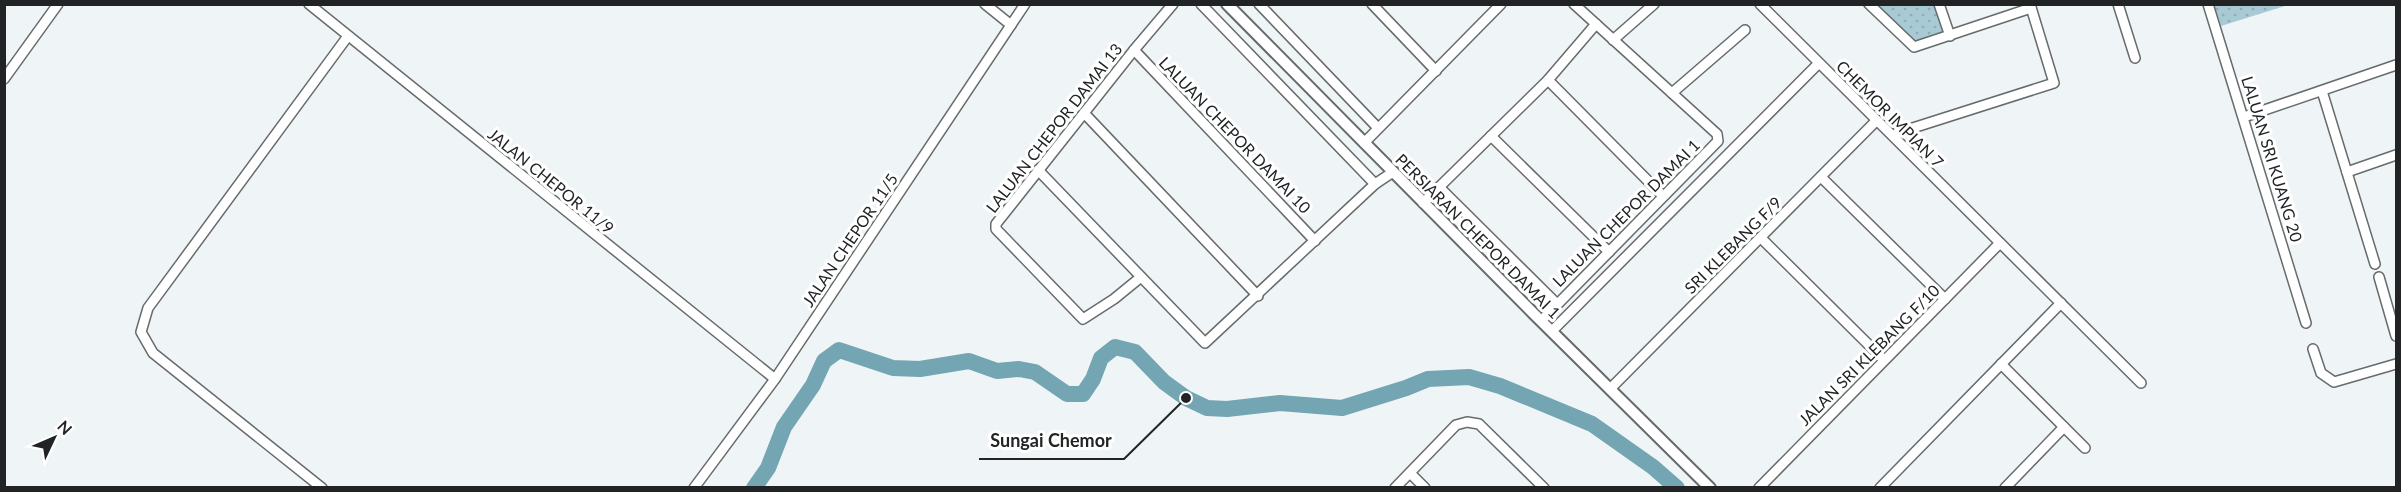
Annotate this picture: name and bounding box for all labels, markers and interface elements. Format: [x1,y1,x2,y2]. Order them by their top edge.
street label: LALUAN CHEPOR DAMAI 13 [982,39,1126,216]
street label: LALUAN CHEPOR DAMAI 10 [1156,53,1315,217]
street label: CHEMOR IMPIAN 7 [1833,56,1948,171]
street label: LALUAN SRI KUANG 20 [2238,74,2307,244]
street label: JALAN CHEPOR 11/9 [485,124,618,237]
street label: LALUAN CHEPOR DAMAI 1 [1548,135,1703,290]
street label: PERSIARAN CHEPOR DAMAI 1 [1392,149,1565,322]
street label: JALAN CHEPOR 11/5 [798,170,901,310]
street label: SRI KLEBANG F/9 [1680,192,1785,297]
street label: JALAN SRI KLEBANG F/10 [1794,280,1943,429]
north arrow [24,408,84,468]
text: N [54,416,76,438]
callout: Sungai Chemor [979,423,1124,459]
text: Sungai Chemor [990,429,1112,451]

